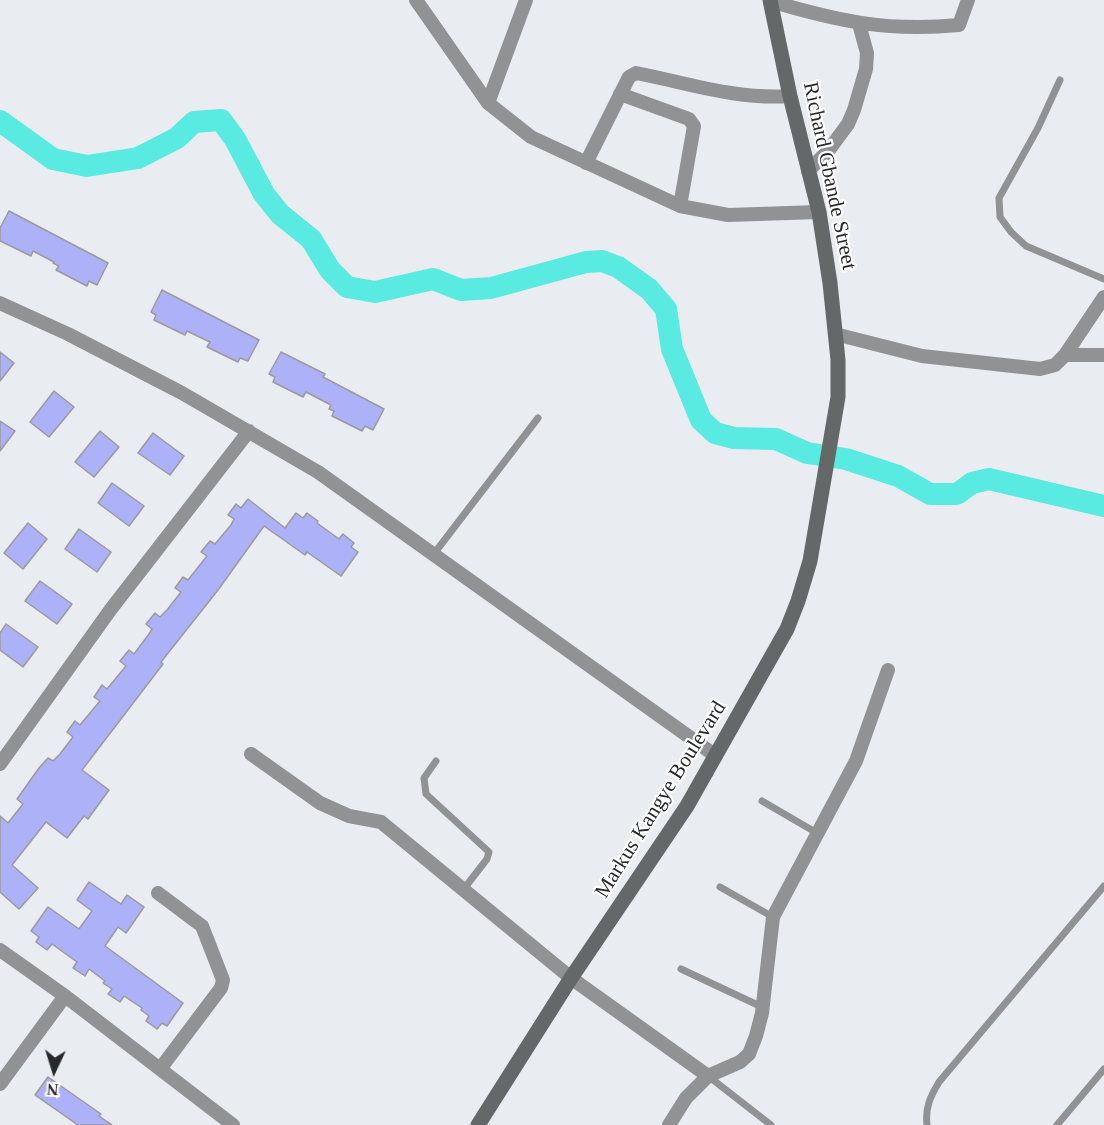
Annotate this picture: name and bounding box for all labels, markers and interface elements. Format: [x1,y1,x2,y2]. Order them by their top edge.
street label: Richard Gbande Street [797,80,861,272]
street label: Markus Kangye Boulevard [590,697,732,903]
north arrow [24,1041,84,1101]
text: N [46,1081,59,1098]

